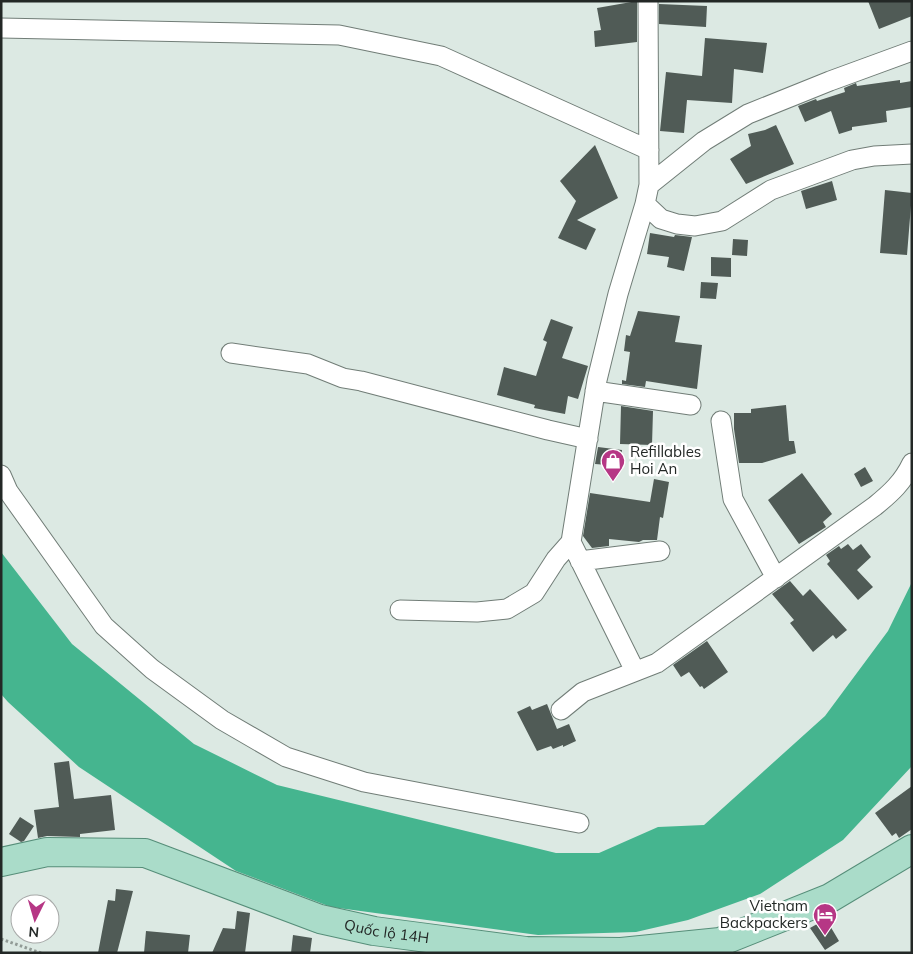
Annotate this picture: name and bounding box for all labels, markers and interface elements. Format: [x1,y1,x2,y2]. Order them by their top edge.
place label: Refillables Hoi An [630,442,701,478]
shop icon: Refillables Hoi An [600,448,626,482]
north arrow [10,894,60,944]
place label: Vietnam Backpackers [720,896,808,932]
hotel icon: Vietnam Backpackers [812,902,838,936]
street label: Quốc lộ 14H [342,915,430,947]
text: N [28,923,40,941]

